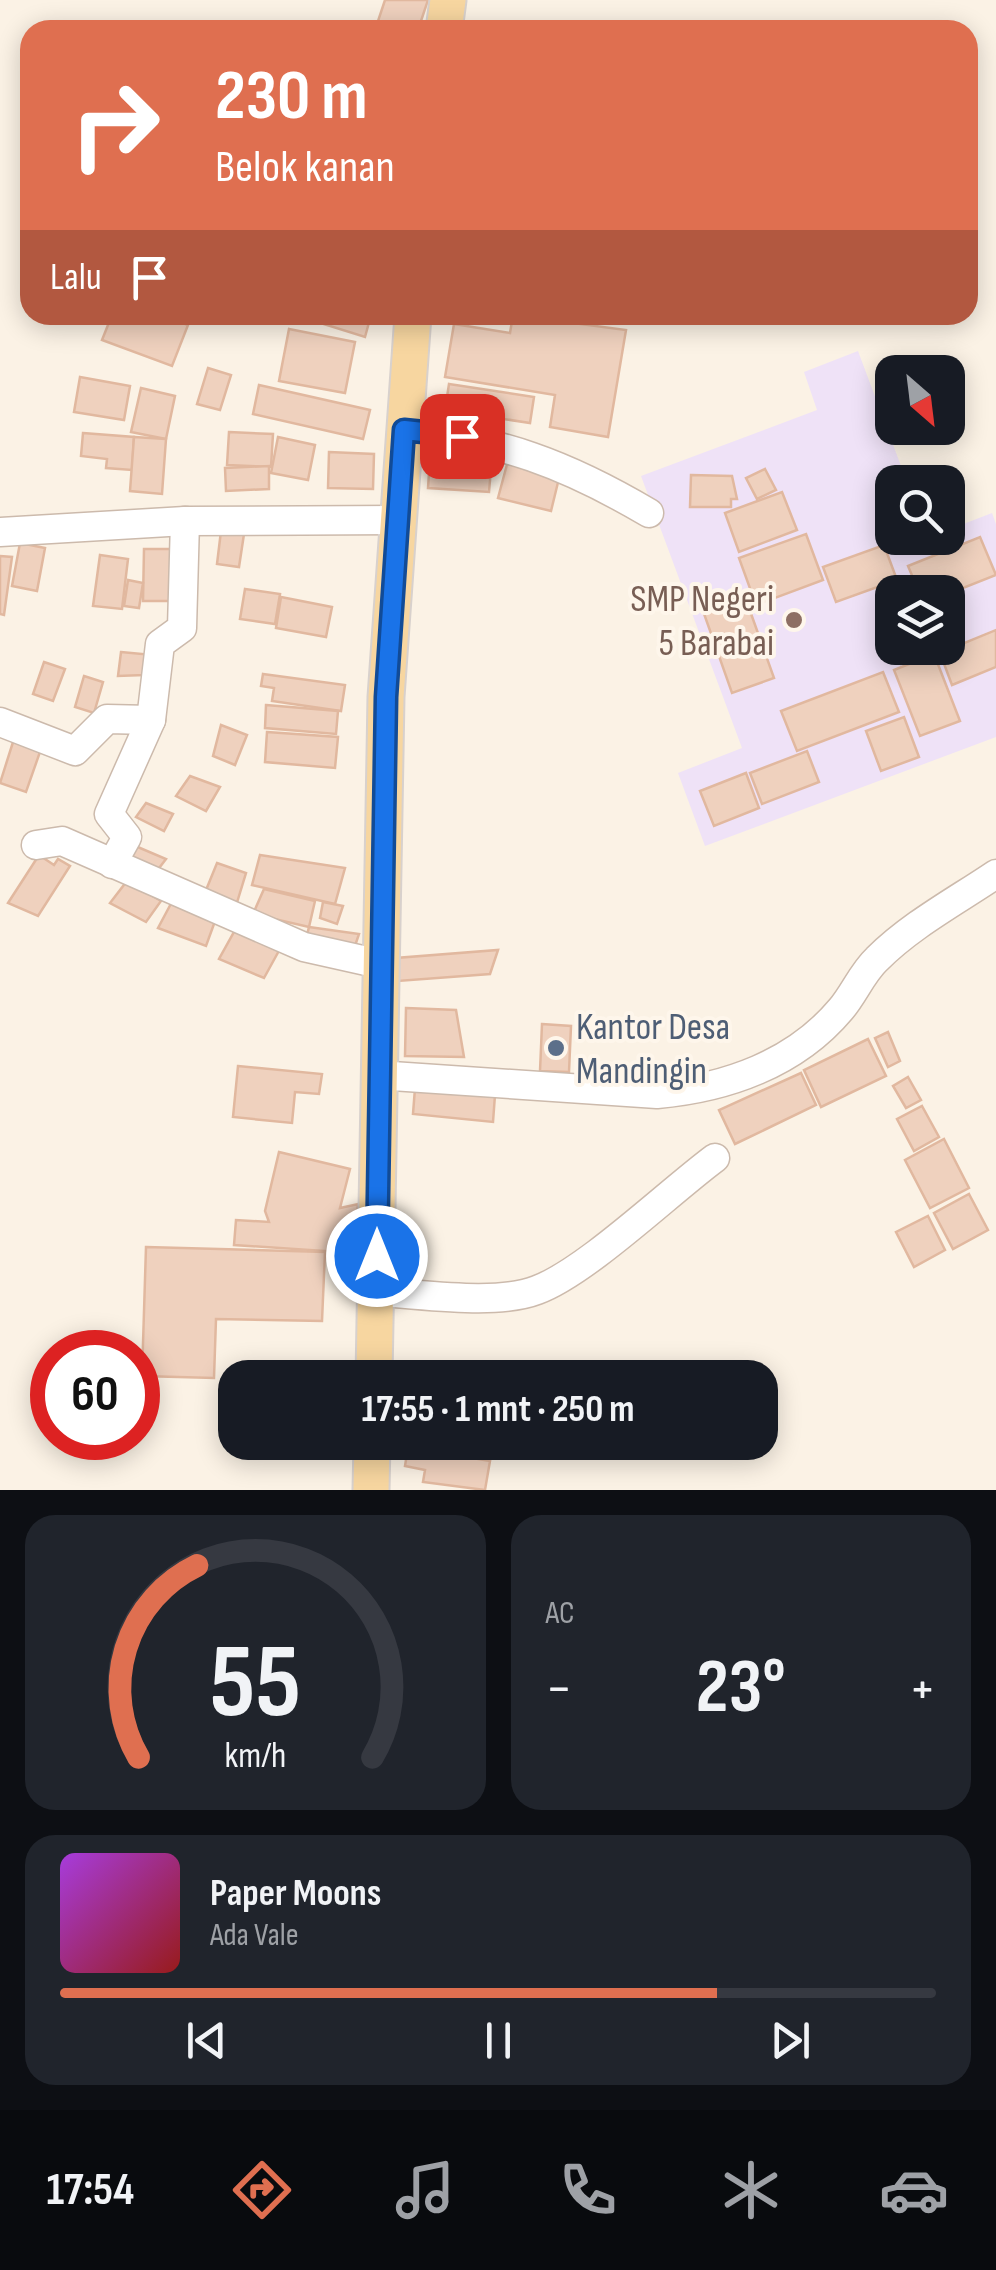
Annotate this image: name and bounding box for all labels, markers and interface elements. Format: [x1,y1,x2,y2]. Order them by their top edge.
text: 230 m [215,55,368,139]
icon: right [50,60,180,190]
text: Belok kanan [215,140,395,195]
icon: arrive [122,250,177,305]
text: Lalu [50,255,102,300]
north arrow [875,355,965,445]
map controls [875,355,965,665]
pin [420,394,505,479]
icon: arrive [435,409,490,464]
button: search [875,465,965,555]
button: layers [875,575,965,665]
place label: SMP Negeri 5 Barabai [630,577,774,666]
marker: SMP Negeri 5 Barabai [783,609,805,631]
place label: Kantor Desa Mandingin [576,1005,730,1094]
marker: Kantor Desa Mandingin [545,1037,567,1059]
position arrow [325,1204,429,1308]
speed limit sign: 60 [30,1330,160,1460]
text: 17:55 · 1 mnt · 250 m [362,1387,634,1432]
text: AC [546,1594,574,1633]
text: 55 [210,1621,301,1746]
text: 23° [696,1643,786,1734]
text: − [546,1656,572,1723]
text: + [909,1656,936,1723]
text: km/h [224,1735,286,1778]
text: Paper Moons [210,1871,381,1916]
text: Ada Vale [210,1916,299,1955]
icon: previous [179,2013,234,2068]
icon: pause [471,2013,526,2068]
icon: next [763,2013,818,2068]
icon: directions [227,2155,297,2225]
icon: music [390,2155,460,2225]
icon: phone [553,2155,623,2225]
icon: climate [716,2155,786,2225]
icon: car [879,2155,949,2225]
text: 17:54 [47,2163,134,2218]

